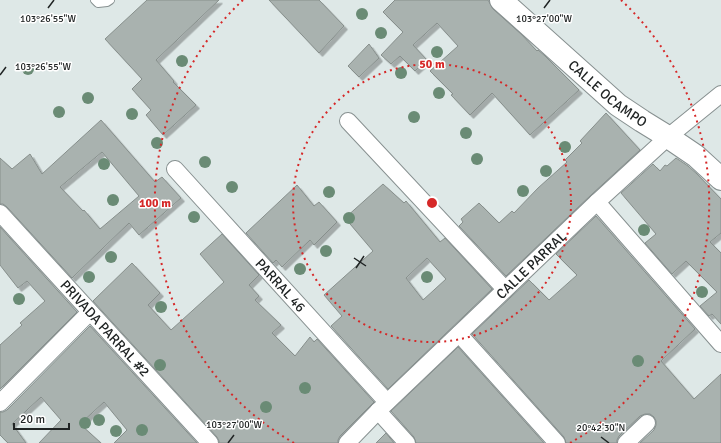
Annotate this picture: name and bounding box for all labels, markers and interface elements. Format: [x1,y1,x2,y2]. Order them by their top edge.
text: 103°26'55"W [20,13,76,25]
text: 103°27'00"W [516,13,572,25]
street label: CALLE OCAMPO [565,56,650,131]
text: 50 m [419,57,445,72]
text: 103°26'55"W [15,61,71,73]
text: 100 m [139,196,171,211]
centre of rings [425,196,439,210]
street label: CALLE PARRAL [493,228,570,303]
street label: PARRAL 46 [252,255,309,316]
street label: PRIVADA PARRAL #2 [56,277,153,380]
scale bar [14,405,69,431]
text: 20 m [20,412,45,427]
text: 103°27'00"W [206,419,262,431]
text: 20°42'30"N [577,422,625,434]

